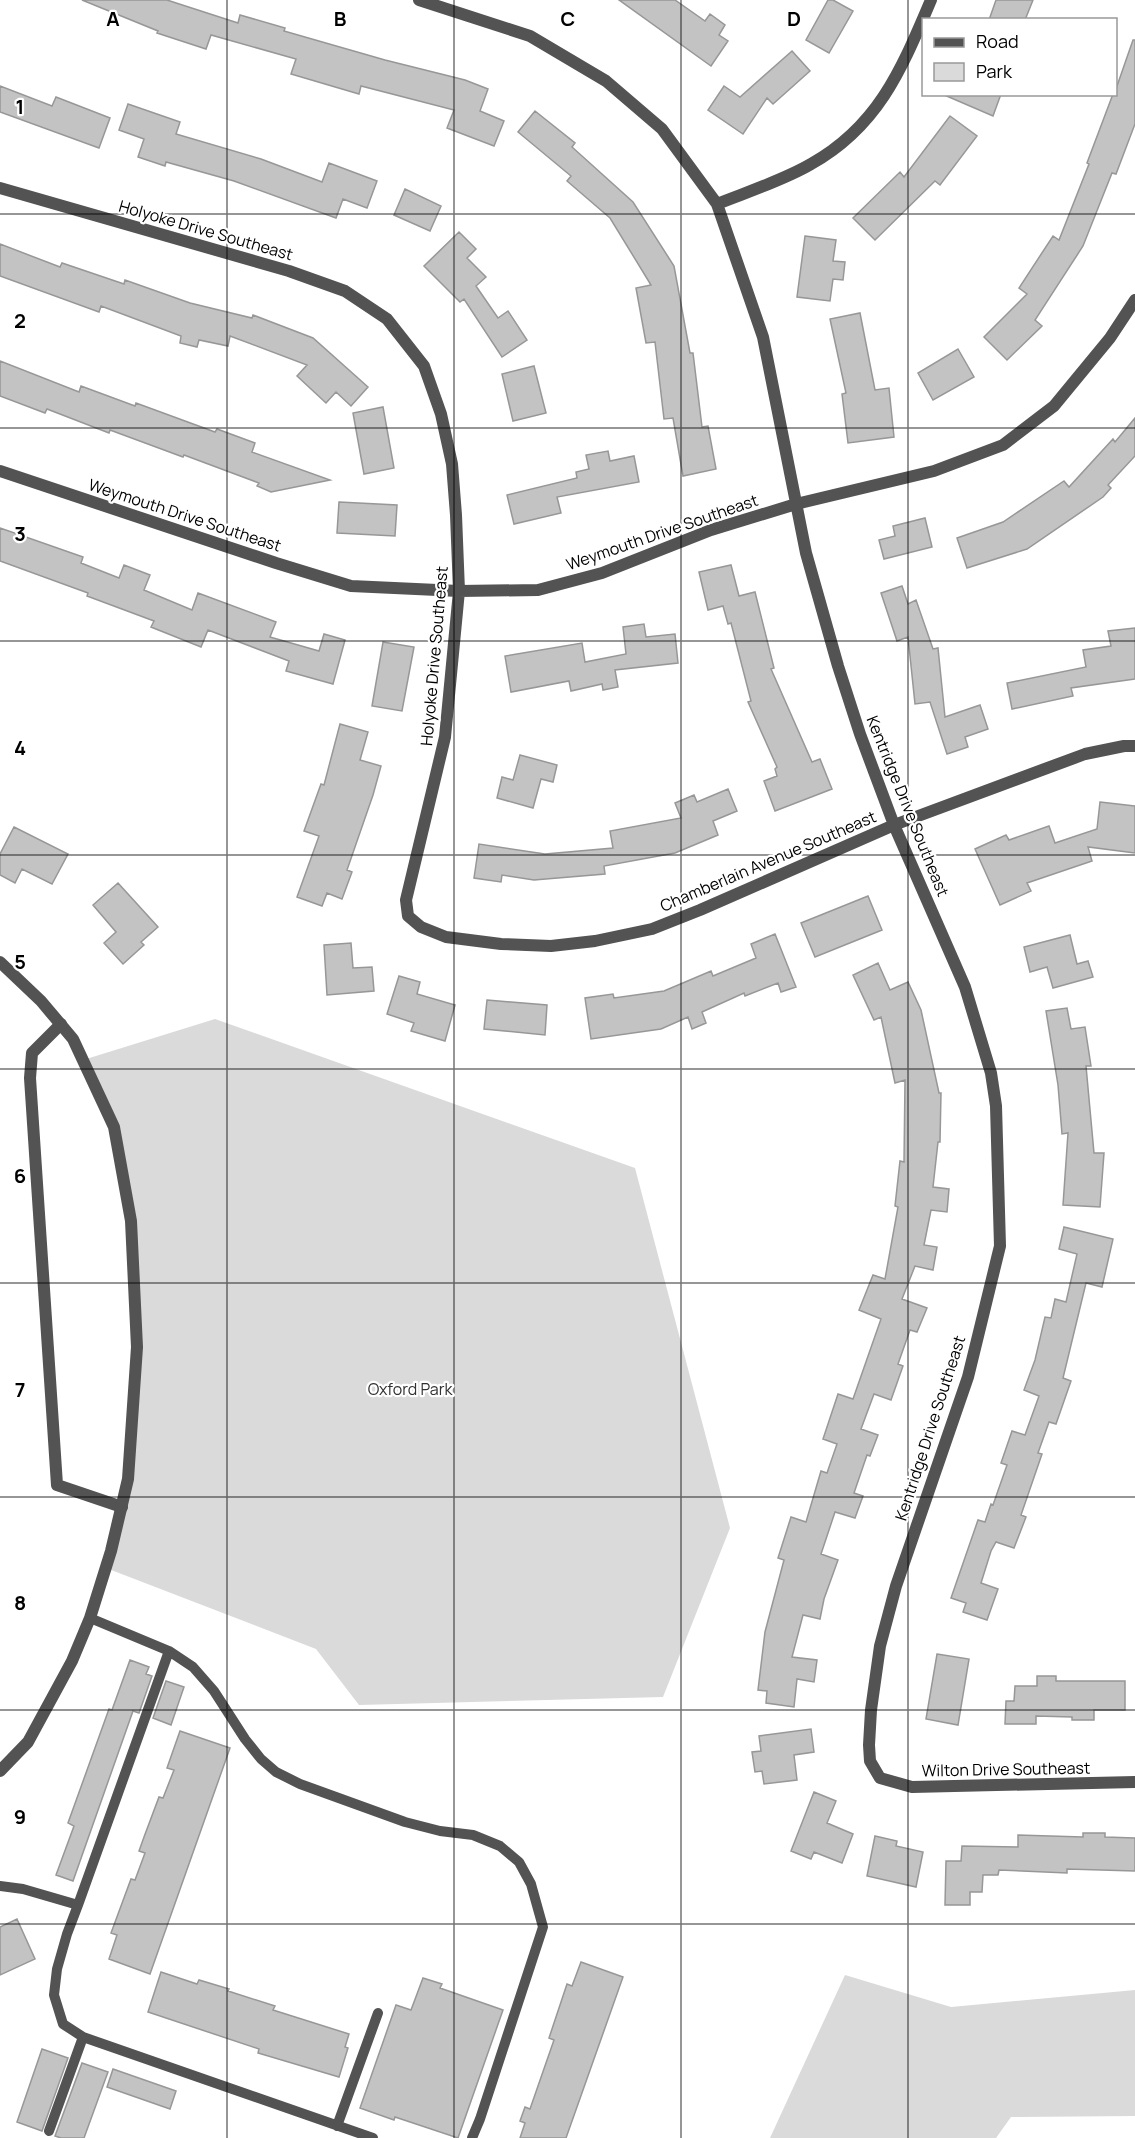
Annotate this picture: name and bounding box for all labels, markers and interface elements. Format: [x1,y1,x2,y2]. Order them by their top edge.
text: A [106,5,120,32]
text: B [334,5,347,32]
text: C [561,5,575,32]
text: D [787,5,801,32]
legend [922,18,1117,96]
text: Road [976,29,1019,53]
text: Park [976,59,1013,83]
text: 1 [16,93,24,120]
street label: Holyoke Drive Southeast [116,195,296,265]
text: 2 [14,307,26,334]
street label: Weymouth Drive Southeast [86,473,284,557]
street label: Weymouth Drive Southeast [563,489,761,575]
text: 3 [14,520,26,547]
street label: Holyoke Drive Southeast [415,565,453,747]
street label: Kentridge Drive Southeast [862,712,954,900]
text: 4 [14,734,26,761]
street label: Chamberlain Avenue Southeast [657,805,879,917]
text: 5 [14,948,26,975]
text: 6 [14,1162,26,1189]
street label: Kentridge Drive Southeast [890,1333,970,1523]
text: 7 [15,1376,25,1403]
park label: Oxford Park [368,1378,453,1400]
text: 8 [14,1589,26,1616]
street label: Wilton Drive Southeast [922,1757,1090,1781]
text: 9 [14,1803,26,1830]

